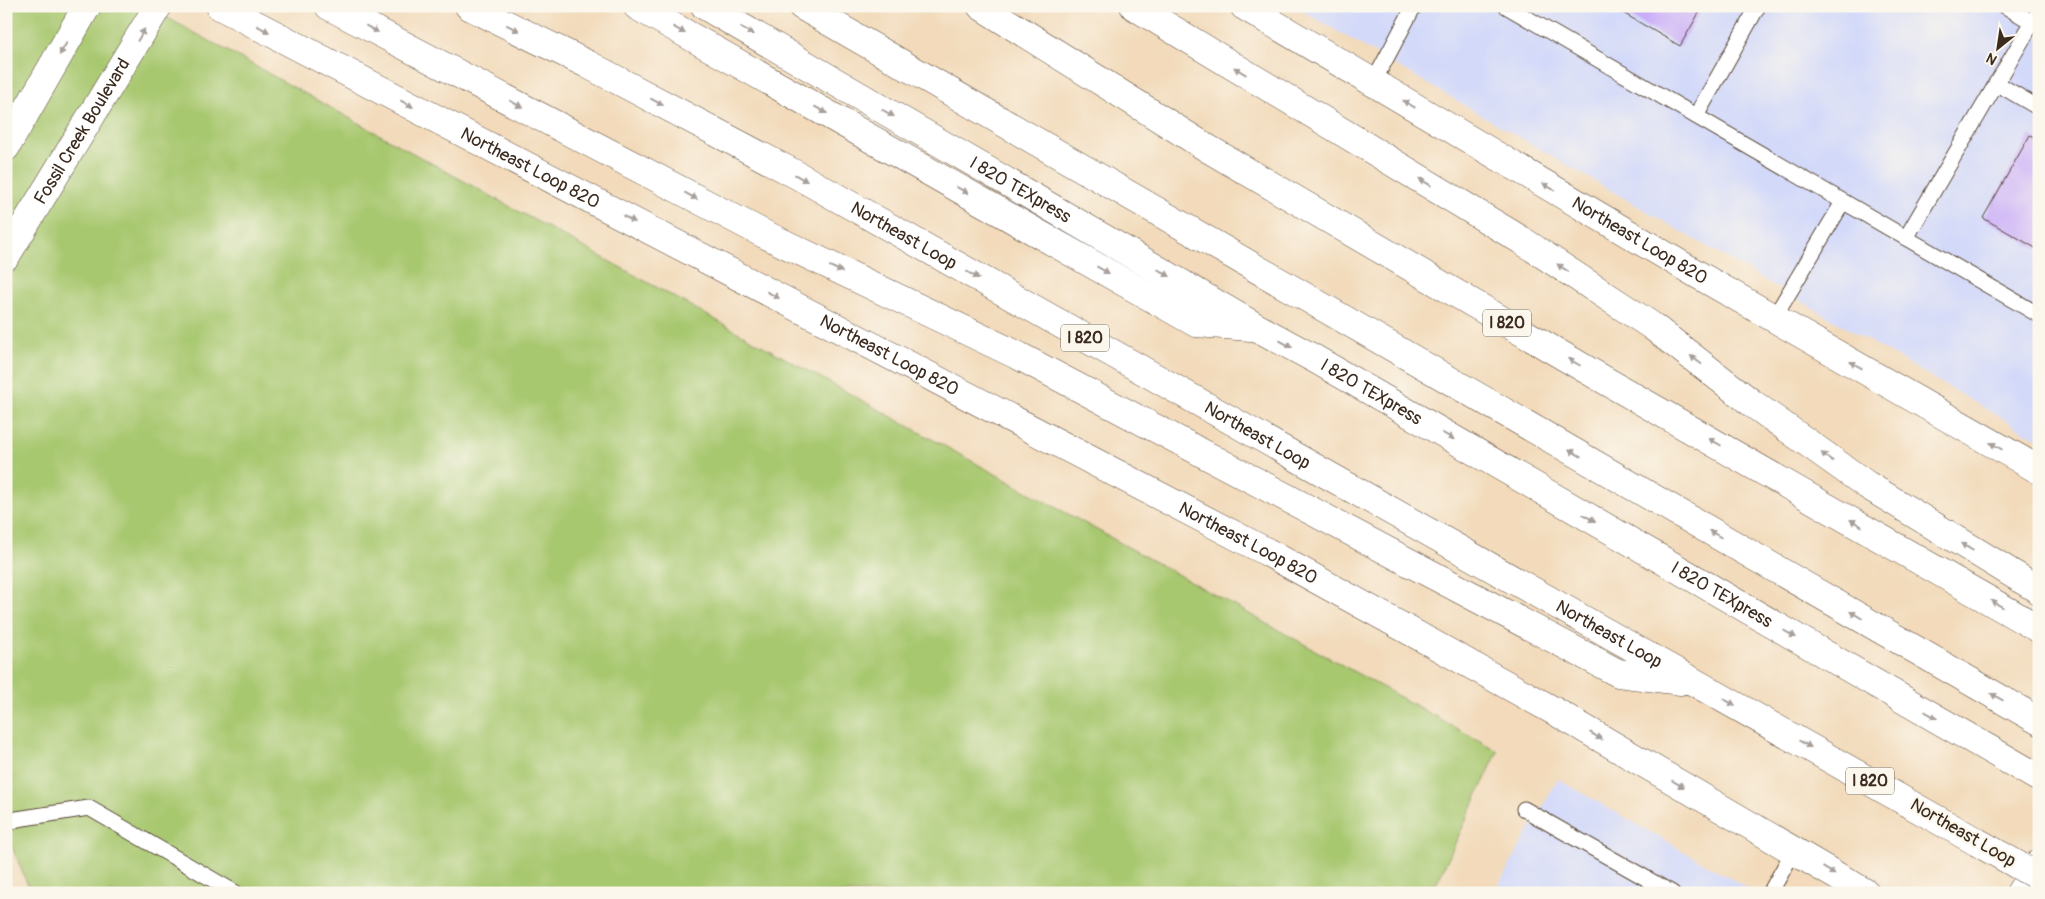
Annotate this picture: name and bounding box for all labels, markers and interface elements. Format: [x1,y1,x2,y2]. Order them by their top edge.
north arrow [1972,22,2022,72]
one-way arrow [505,24,520,32]
one-way arrow [256,25,270,33]
one-way arrow [365,25,379,33]
one-way arrow [672,26,686,35]
one-way arrow [741,26,754,35]
one-way arrow [136,28,145,41]
one-way arrow [59,41,67,56]
text: N [1983,49,2000,69]
street label: Fossil Creek Boulevard [29,54,135,209]
one-way arrow [1234,66,1247,75]
one-way arrow [651,97,664,106]
one-way arrow [400,100,414,108]
one-way arrow [509,100,523,108]
one-way arrow [1401,100,1416,108]
one-way arrow [814,106,827,115]
one-way arrow [881,108,894,117]
street label: Northeast Loop 820 [457,122,604,214]
street label: I 820 TEXpress [966,151,1075,228]
one-way arrow [794,173,808,182]
one-way arrow [1418,178,1431,187]
one-way arrow [1542,182,1555,191]
one-way arrow [955,186,969,195]
street label: Northeast Loop 820 [1568,191,1712,289]
one-way arrow [684,192,698,200]
street label: Northeast Loop [847,196,961,275]
one-way arrow [622,215,635,224]
one-way arrow [1556,263,1570,272]
one-way arrow [829,265,843,273]
one-way arrow [1097,266,1110,275]
one-way arrow [1158,269,1171,278]
one-way arrow [966,270,979,279]
one-way arrow [765,291,780,299]
street label: Northeast Loop 820 [816,309,963,401]
road number: I 820 [1483,309,1531,336]
road number: I 820 [1061,324,1109,352]
one-way arrow [1280,339,1293,348]
street label: I 820 TEXpress [1317,353,1426,430]
one-way arrow [1690,355,1703,366]
one-way arrow [1567,357,1580,366]
one-way arrow [1849,361,1862,370]
street label: Northeast Loop [1200,396,1315,475]
one-way arrow [1442,432,1455,441]
one-way arrow [1708,438,1721,447]
one-way arrow [1990,442,2003,451]
one-way arrow [1568,448,1581,457]
one-way arrow [1820,452,1834,462]
street label: Northeast Loop 820 [1175,497,1322,589]
one-way arrow [1582,513,1595,522]
one-way arrow [1849,518,1863,527]
one-way arrow [1708,530,1723,538]
one-way arrow [1961,542,1974,551]
street label: I 820 TEXpress [1667,556,1777,633]
street label: Northeast Loop [1552,595,1667,673]
one-way arrow [1990,600,2003,609]
one-way arrow [1849,611,1862,620]
one-way arrow [1783,630,1797,638]
one-way arrow [1990,692,2003,701]
one-way arrow [1722,697,1735,706]
one-way arrow [1924,711,1937,720]
one-way arrow [1589,732,1602,741]
one-way arrow [1798,739,1811,748]
road number: I 820 [1846,768,1894,794]
one-way arrow [1671,780,1685,788]
street label: Northeast Loop [1906,793,2020,873]
one-way arrow [1822,866,1836,875]

